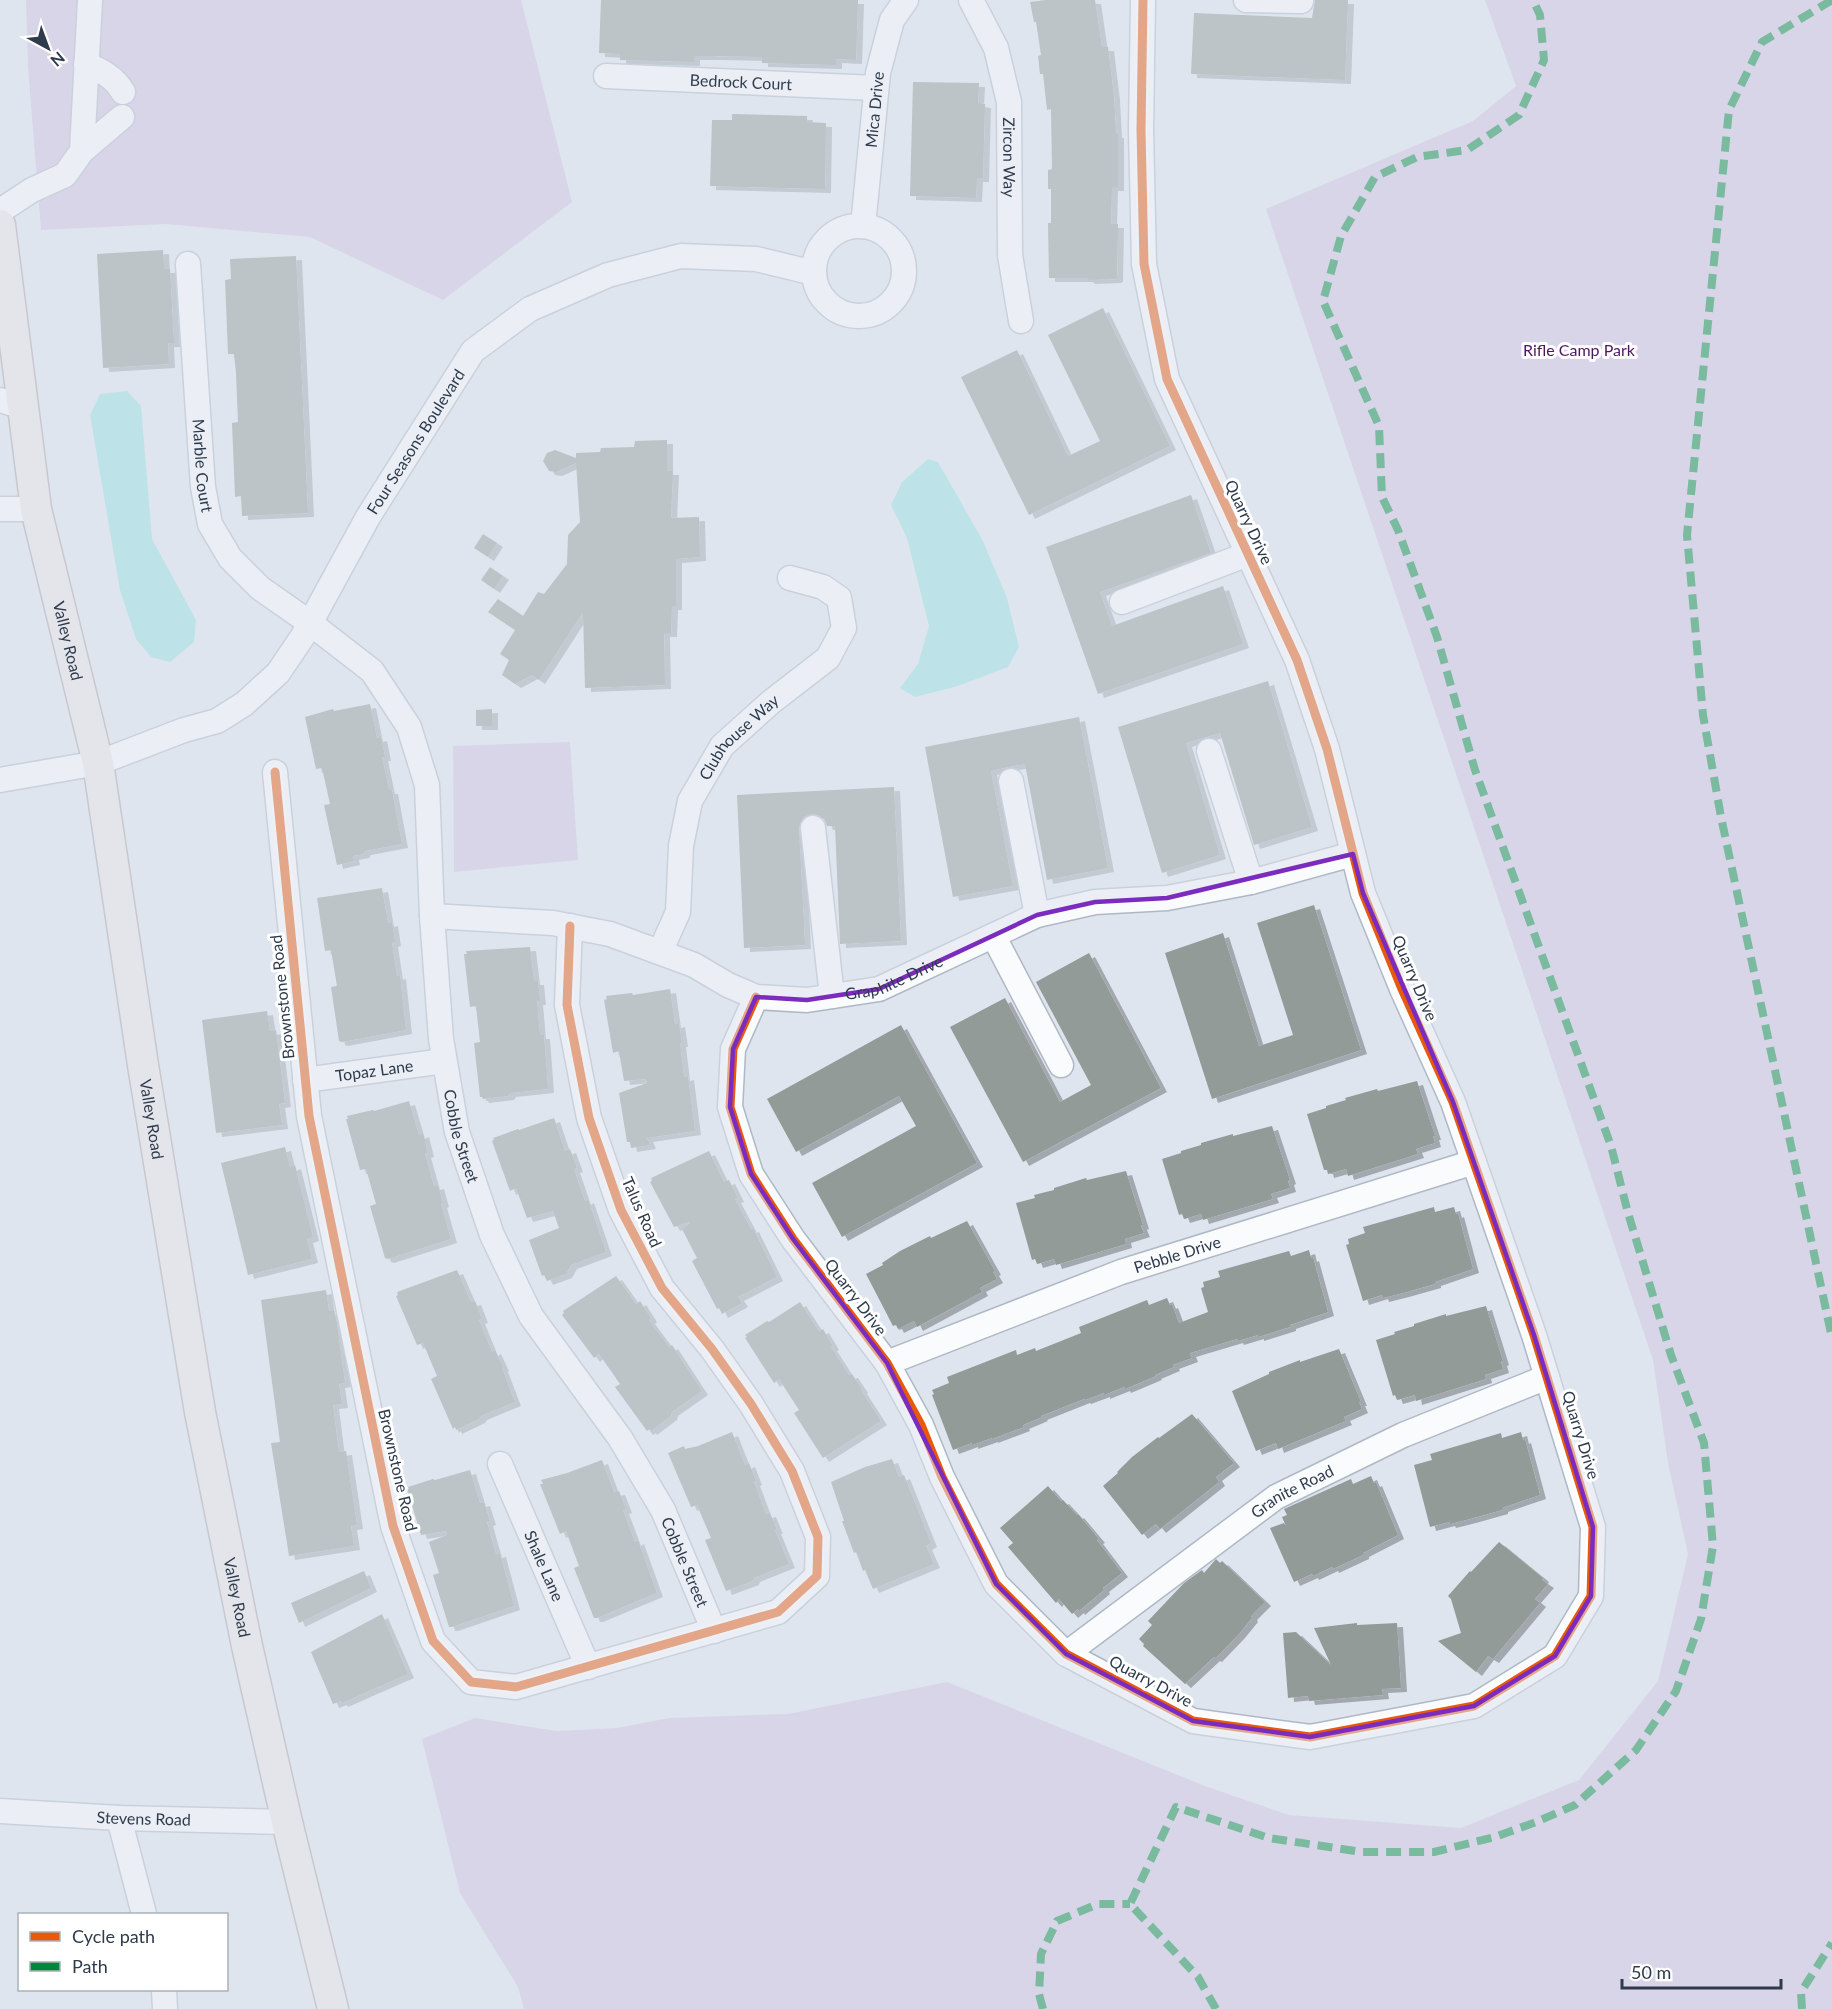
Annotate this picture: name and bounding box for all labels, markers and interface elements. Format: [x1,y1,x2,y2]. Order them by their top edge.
north arrow [18,18,78,78]
text: N [47,48,69,71]
street label: Bedrock Court [689,70,793,93]
street label: Mica Drive [861,71,887,148]
street label: Zircon Way [1000,117,1020,198]
park label: Rifle Camp Park [1523,340,1636,359]
street label: Four Seasons Boulevard [362,365,468,517]
street label: Marble Court [189,418,218,514]
street label: Quarry Drive [1222,476,1277,567]
street label: Valley Road [50,599,87,682]
street label: Clubhouse Way [694,689,782,783]
street label: Quarry Drive [1389,932,1442,1024]
street label: Brownstone Road [266,934,297,1060]
street label: Graphite Drive [844,951,945,1003]
street label: Topaz Lane [334,1055,414,1085]
street label: Valley Road [136,1078,168,1161]
street label: Cobble Street [441,1088,484,1185]
street label: Talus Road [619,1174,666,1250]
street label: Pebble Drive [1131,1232,1223,1276]
street label: Quarry Drive [821,1255,891,1339]
street label: Quarry Drive [1559,1388,1604,1481]
street label: Brownstone Road [375,1407,422,1533]
street label: Granite Road [1247,1461,1336,1522]
street label: Cobble Street [658,1514,713,1610]
street label: Shale Lane [521,1527,568,1604]
street label: Valley Road [220,1556,255,1639]
street label: Quarry Drive [1106,1651,1196,1710]
street label: Stevens Road [96,1807,191,1829]
legend [18,1913,228,1991]
text: Cycle path [72,1925,155,1947]
scale bar [1622,1952,1781,1990]
text: Path [72,1955,108,1977]
text: 50 m [1631,1961,1671,1983]

